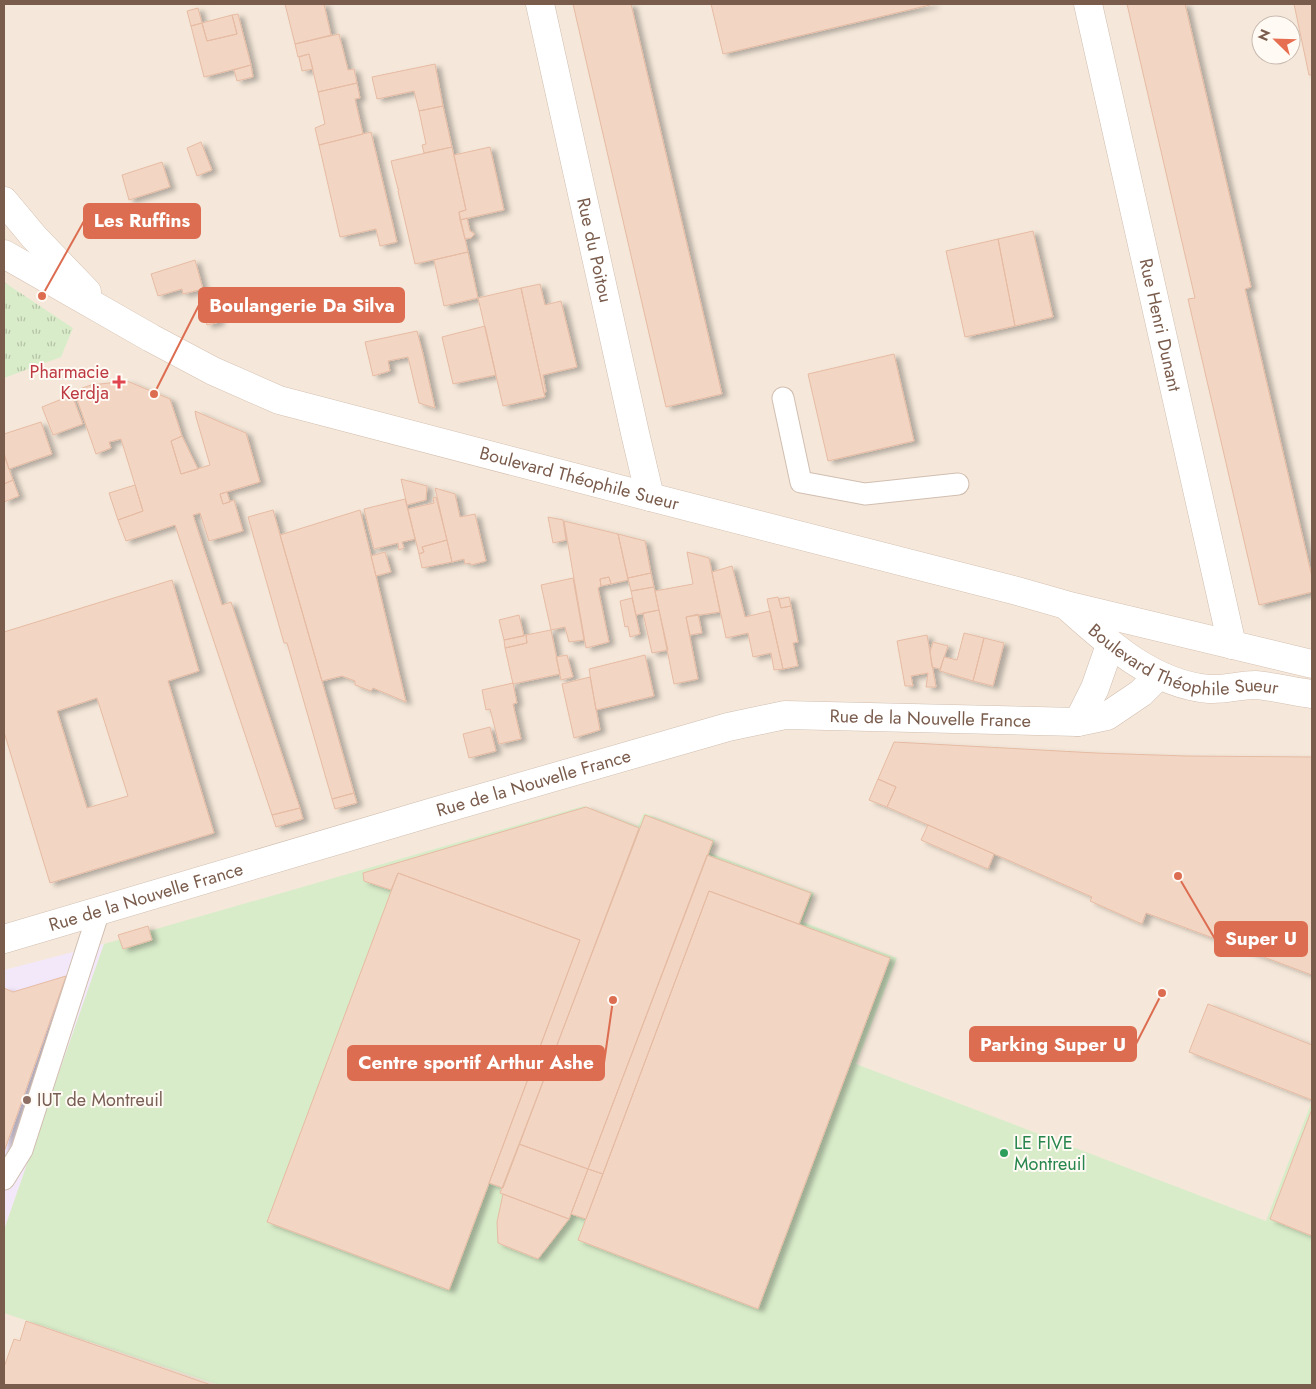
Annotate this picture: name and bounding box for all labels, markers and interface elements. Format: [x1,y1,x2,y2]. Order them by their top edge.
north arrow [1251,15,1301,65]
text: N [1253,26,1275,44]
street label: Rue du Poitou [570,195,619,305]
callout: Les Ruffins [84,204,200,238]
text: Les Ruffins [94,207,191,234]
street label: Rue Henri Dunant [1133,256,1188,395]
callout: Boulangerie Da Silva [199,288,404,322]
text: Boulangerie Da Silva [209,292,395,319]
place label: Pharmacie Kerdja [30,359,109,406]
marker: Pharmacie Kerdja [113,376,125,388]
street label: Boulevard Théophile Sueur [477,440,683,517]
street label: Boulevard Théophile Sueur [1082,618,1281,702]
street label: Rue de la Nouvelle France [829,703,1031,734]
street label: Rue de la Nouvelle France [433,743,634,823]
street label: Rue de la Nouvelle France [46,856,246,938]
callout: Super U [1215,922,1307,956]
text: Super U [1225,925,1297,952]
callout: Parking Super U [970,1027,1136,1061]
text: Parking Super U [980,1031,1126,1058]
callout: Centre sportif Arthur Ashe [348,1046,604,1080]
text: Centre sportif Arthur Ashe [358,1049,594,1076]
place label: IUT de Montreuil [37,1087,163,1113]
marker: IUT de Montreuil [21,1094,33,1106]
place label: LE FIVE Montreuil [1014,1130,1086,1177]
marker: LE FIVE Montreuil [998,1147,1010,1159]

